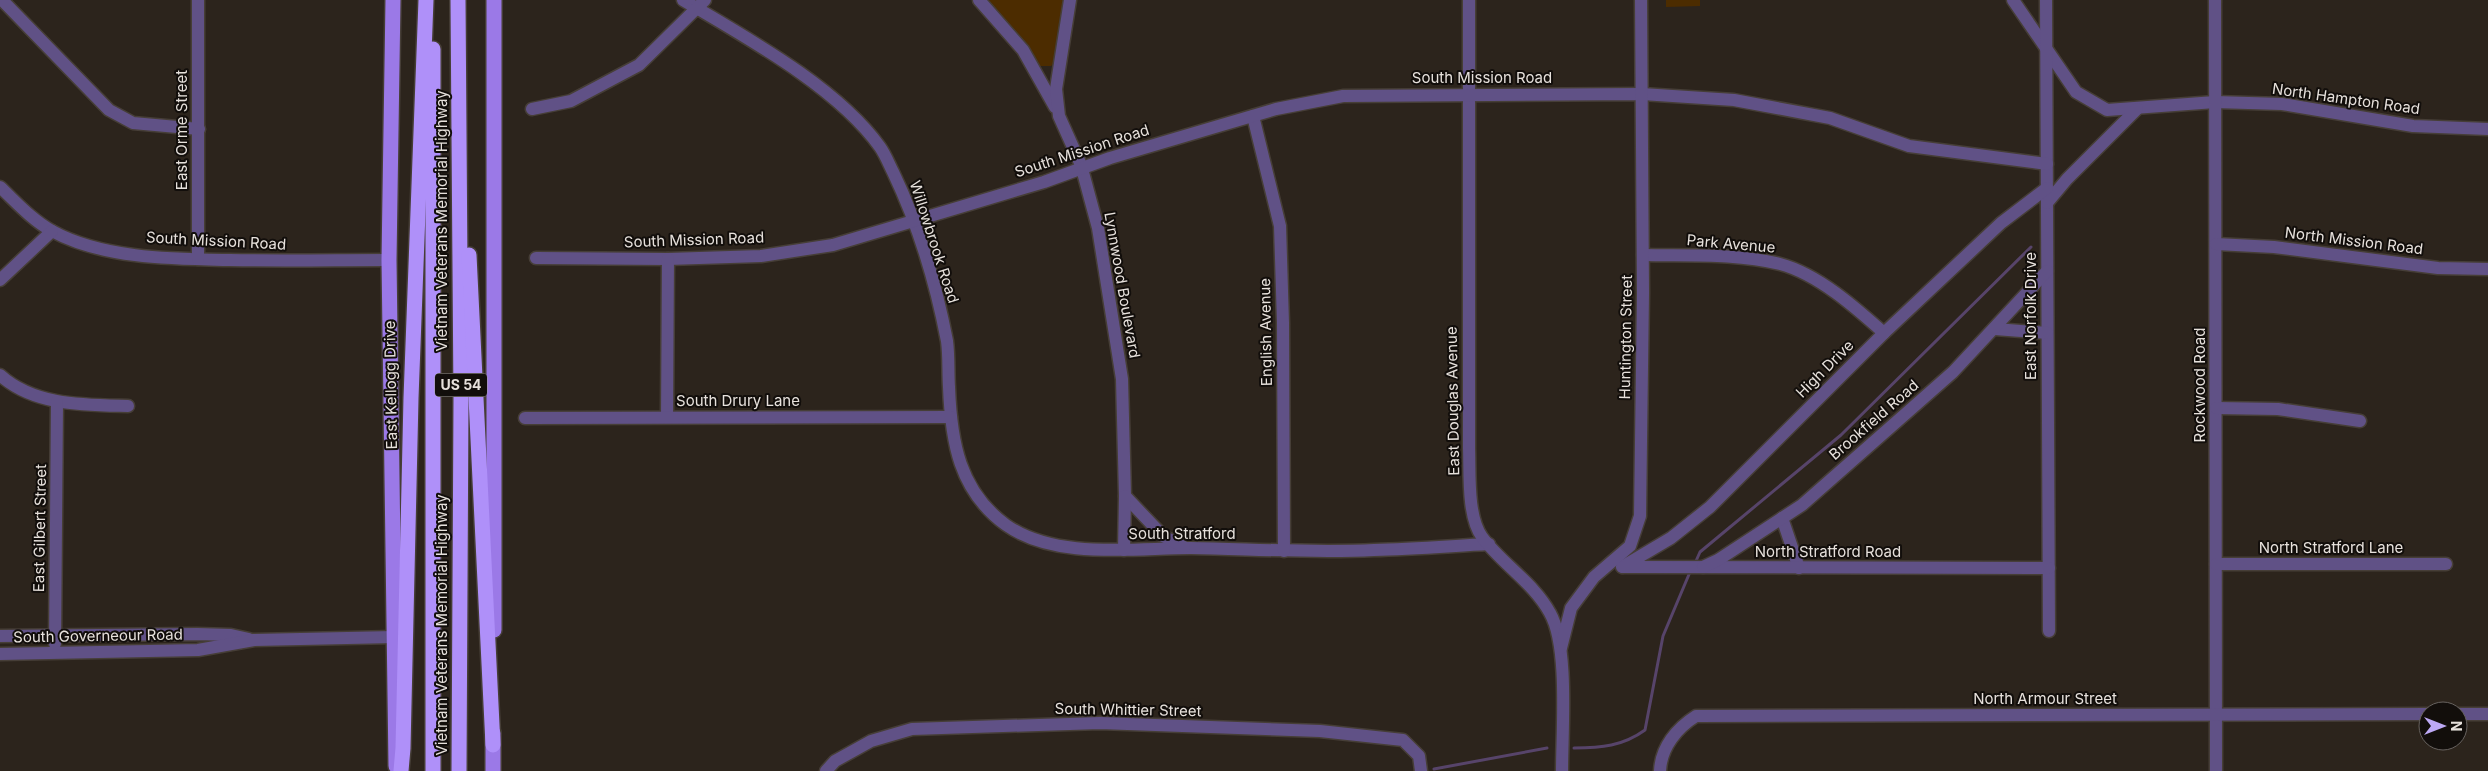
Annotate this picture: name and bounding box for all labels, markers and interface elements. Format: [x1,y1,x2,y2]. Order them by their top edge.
street label: South Mission Road [1412,68,1552,87]
street label: East Orme Street [172,70,191,190]
street label: North Hampton Road [2271,79,2421,118]
street label: Vietnam Veterans Memorial Highway [432,90,451,352]
street label: South Mission Road [1012,120,1152,181]
street label: Willowbrook Road [906,178,963,306]
street label: Lynnwood Boulevard [1100,210,1145,360]
street label: North Mission Road [2284,223,2424,258]
street label: South Mission Road [145,227,287,254]
street label: South Mission Road [623,228,764,251]
street label: Park Avenue [1686,230,1776,257]
street label: East Norfolk Drive [2021,252,2040,380]
street label: Huntington Street [1615,274,1636,399]
street label: English Avenue [1255,278,1276,386]
street label: East Kellogg Drive [380,320,401,450]
street label: East Douglas Avenue [1442,326,1463,476]
street label: Rockwood Road [2190,328,2209,442]
street label: High Drive [1792,336,1858,402]
road number: US 54 [435,374,487,396]
street label: Brookfield Road [1825,376,1922,464]
street label: South Drury Lane [676,391,800,410]
street label: East Gilbert Street [29,464,50,592]
street label: Vietnam Veterans Memorial Highway [432,494,451,756]
street label: South Stratford [1128,524,1236,543]
street label: North Stratford Lane [2259,538,2403,557]
street label: North Stratford Road [1755,542,1901,561]
street label: South Governeour Road [13,625,183,646]
street label: North Armour Street [1973,689,2117,708]
street label: South Whittier Street [1054,699,1202,720]
north arrow [2418,701,2468,751]
text: N [2448,721,2465,731]

